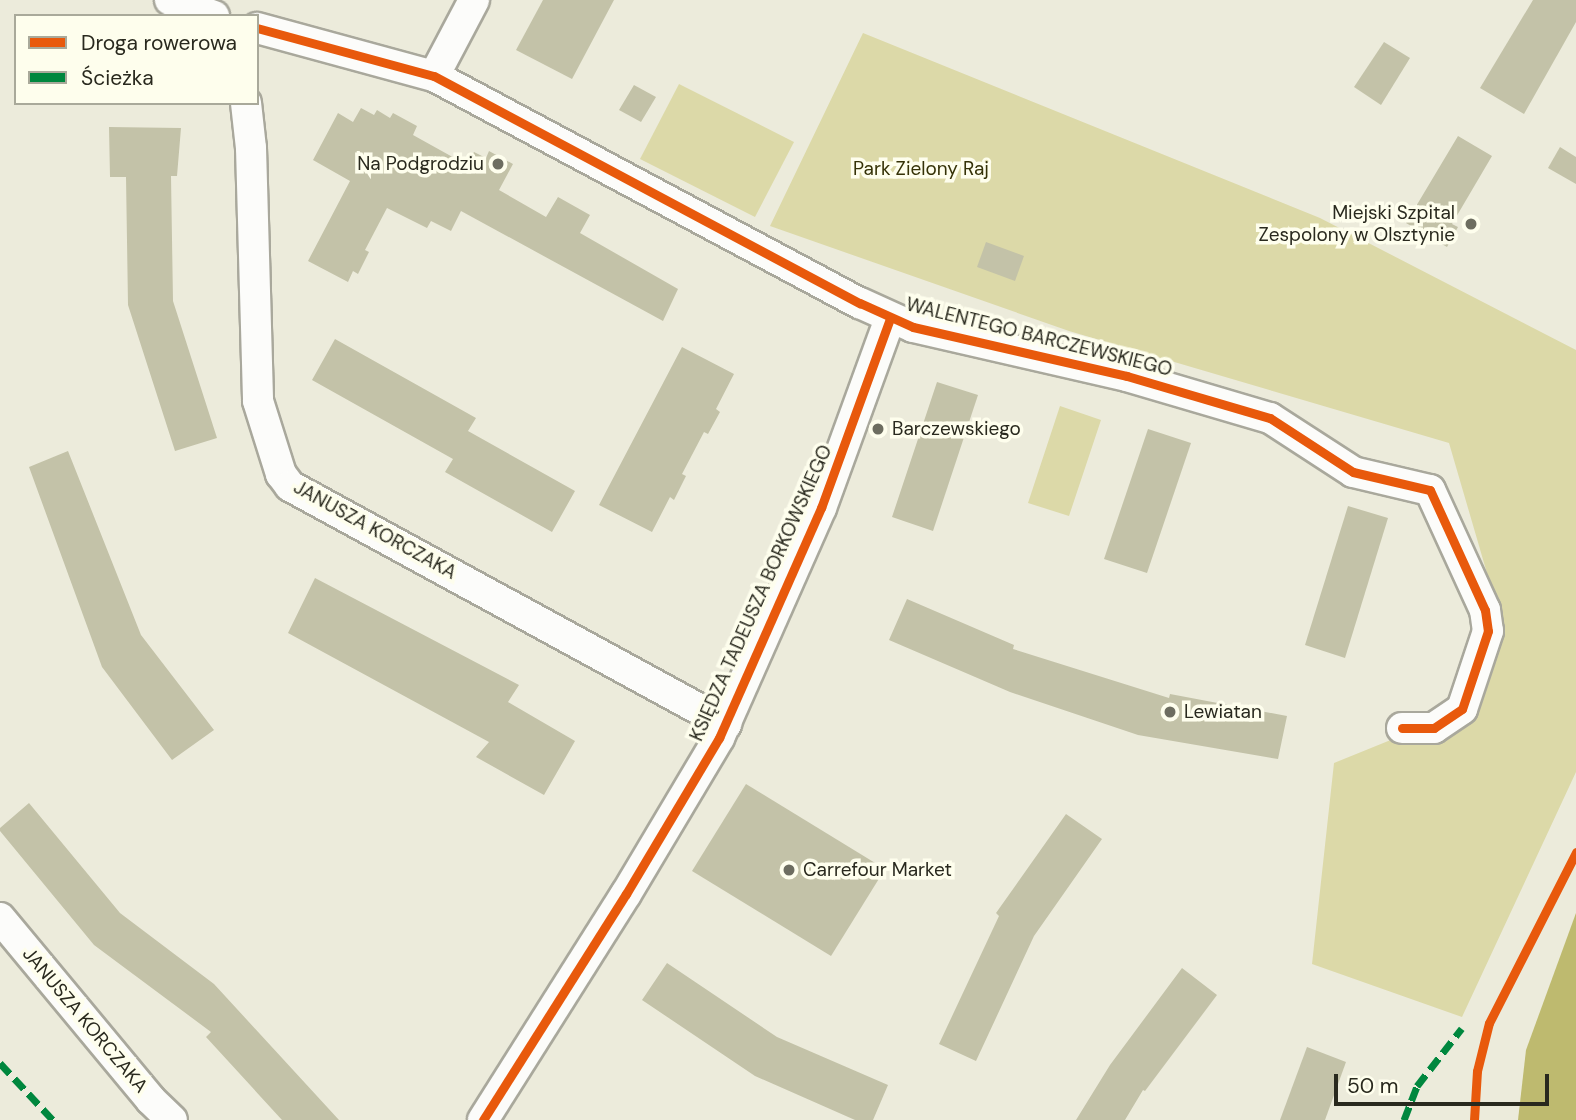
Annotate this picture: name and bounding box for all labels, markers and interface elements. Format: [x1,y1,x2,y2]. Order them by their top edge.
legend [14,14,259,105]
text: Droga rowerowa [81,29,237,57]
text: Ścieżka [81,64,154,92]
place label: Na Podgrodziu [357,153,484,175]
marker: Na Podgrodziu [490,156,506,172]
park label: Park Zielony Raj [853,158,989,180]
place label: Miejski Szpital Zespolony w Olsztynie [1258,202,1455,246]
marker: Miejski Szpital Zespolony w Olsztynie [1461,214,1481,234]
street label: WALENTEGO BARCZEWSKIEGO [904,293,1174,381]
place label: Barczewskiego [892,418,1021,440]
marker: Barczewskiego [870,421,886,437]
street label: KSIĘDZA TADEUSZA BORKOWSKIEGO [685,441,837,745]
street label: JANUSZA KORCZAKA [290,476,460,584]
place label: Lewiatan [1184,701,1262,723]
marker: Lewiatan [1162,704,1178,720]
place label: Carrefour Market [803,859,952,881]
marker: Carrefour Market [781,862,797,878]
street label: JANUSZA KORCZAKA [18,943,152,1097]
scale bar [1338,1060,1553,1104]
text: 50 m [1347,1072,1398,1100]

